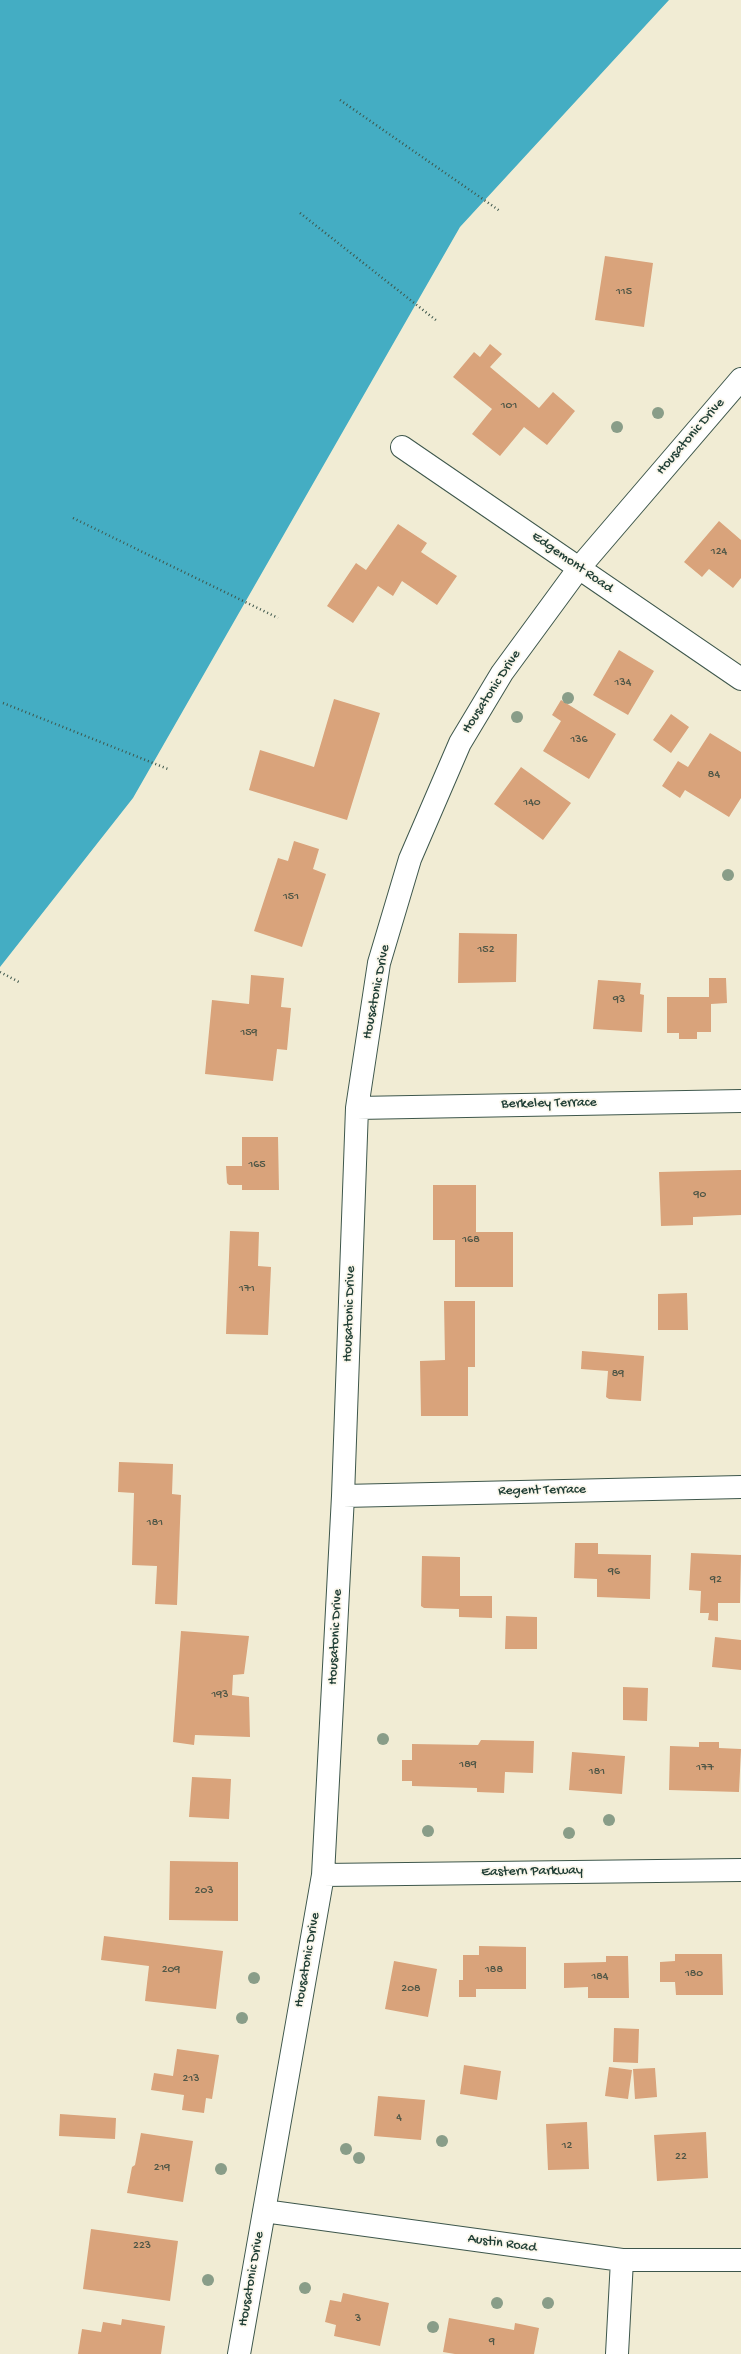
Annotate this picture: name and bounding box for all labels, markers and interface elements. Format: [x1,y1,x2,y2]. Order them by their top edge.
house number: 115 [616,285,632,299]
street label: Housatonic Drive [653,395,729,479]
house number: 101 [501,399,517,413]
street label: Edgemont Road [528,529,616,597]
house number: 124 [711,545,727,559]
street label: Housatonic Drive [459,647,525,737]
house number: 134 [615,676,631,690]
house number: 136 [570,733,588,747]
house number: 84 [708,768,720,782]
house number: 140 [523,796,541,810]
house number: 151 [283,890,299,904]
street label: Housatonic Drive [360,943,394,1041]
house number: 152 [477,943,495,957]
house number: 93 [613,993,625,1007]
house number: 159 [240,1026,258,1040]
street label: Berkeley Terrace [501,1095,597,1113]
house number: 165 [248,1158,266,1172]
house number: 90 [694,1188,706,1202]
house number: 168 [462,1233,480,1247]
street label: Housatonic Drive [340,1266,360,1362]
house number: 171 [239,1282,255,1296]
house number: 89 [612,1367,624,1381]
street label: Regent Terrace [498,1482,586,1500]
house number: 181 [147,1516,163,1530]
house number: 96 [608,1565,620,1579]
house number: 92 [710,1573,722,1587]
street label: Housatonic Drive [325,1589,347,1685]
house number: 193 [211,1688,229,1702]
house number: 189 [459,1758,477,1772]
house number: 177 [696,1761,714,1775]
house number: 181 [589,1765,605,1779]
street label: Eastern Parkway [481,1863,583,1881]
house number: 203 [195,1884,213,1898]
street label: Housatonic Drive [291,1911,325,2009]
house number: 209 [162,1963,180,1977]
house number: 188 [485,1963,503,1977]
house number: 180 [685,1967,703,1981]
house number: 184 [591,1970,609,1984]
house number: 208 [401,1982,421,1996]
house number: 213 [183,2072,199,2086]
house number: 4 [396,2111,402,2125]
house number: 12 [562,2139,572,2153]
house number: 22 [675,2150,687,2164]
house number: 219 [154,2161,170,2175]
street label: Housatonic Drive [235,2230,269,2328]
street label: Austin Road [467,2231,537,2257]
house number: 223 [133,2239,151,2253]
house number: 3 [355,2312,361,2326]
house number: 9 [489,2335,495,2349]

